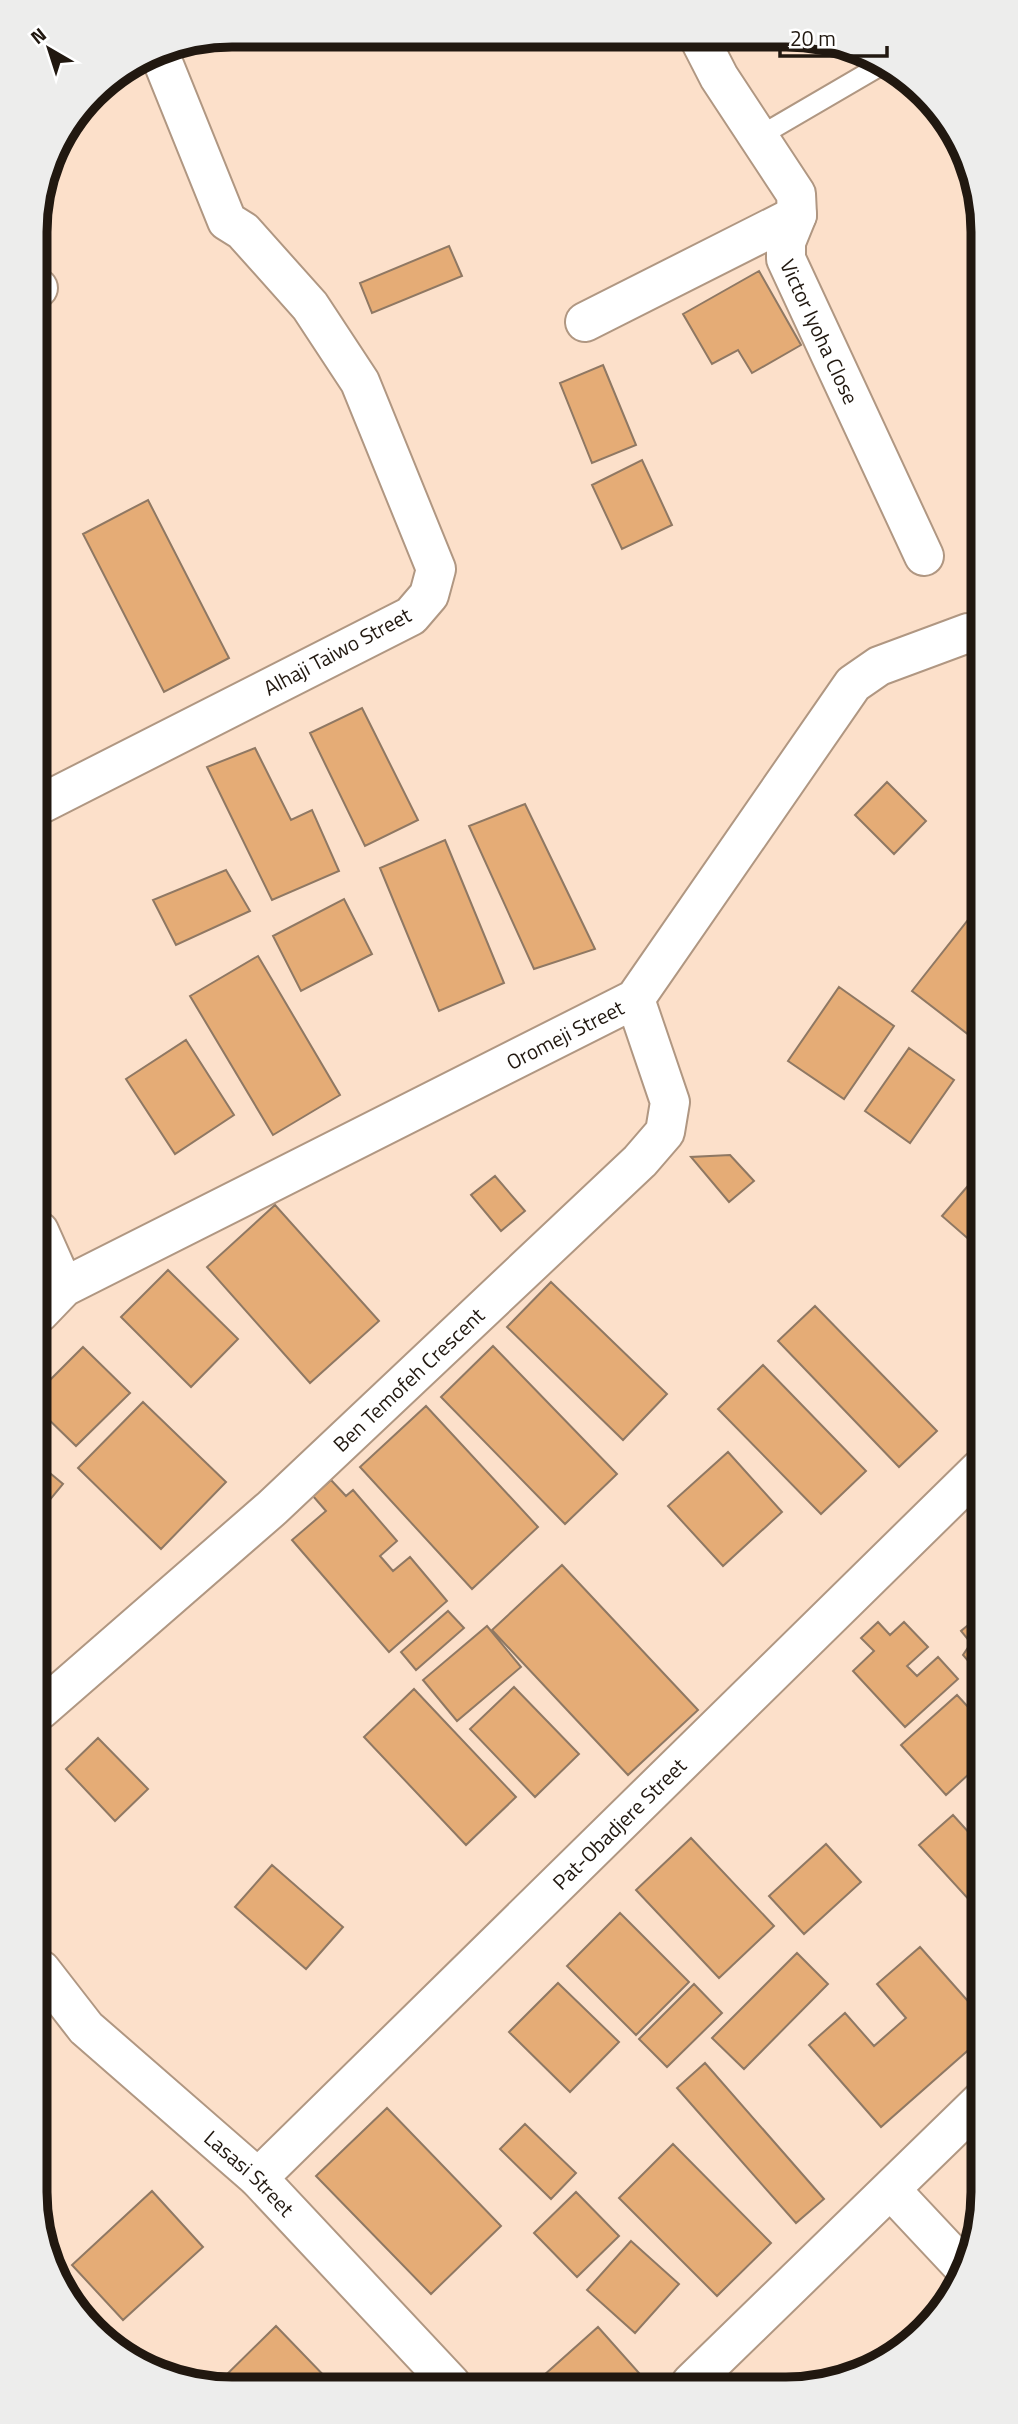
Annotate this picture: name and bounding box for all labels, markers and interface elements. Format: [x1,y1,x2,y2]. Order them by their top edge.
north arrow [14,14,84,84]
scale bar [780,14,887,58]
text: N [24,20,52,51]
text: 20 m [790,22,836,54]
street label: Victor Iyoha Close [772,254,867,409]
street label: Alhaji Taiwo Street [258,598,417,703]
street label: Oromeji Street [500,991,630,1078]
street label: Ben Temofeh Crescent [325,1299,492,1459]
street label: Pat-Obadjere Street [545,1750,694,1897]
street label: Lasasi Street [197,2122,303,2224]

